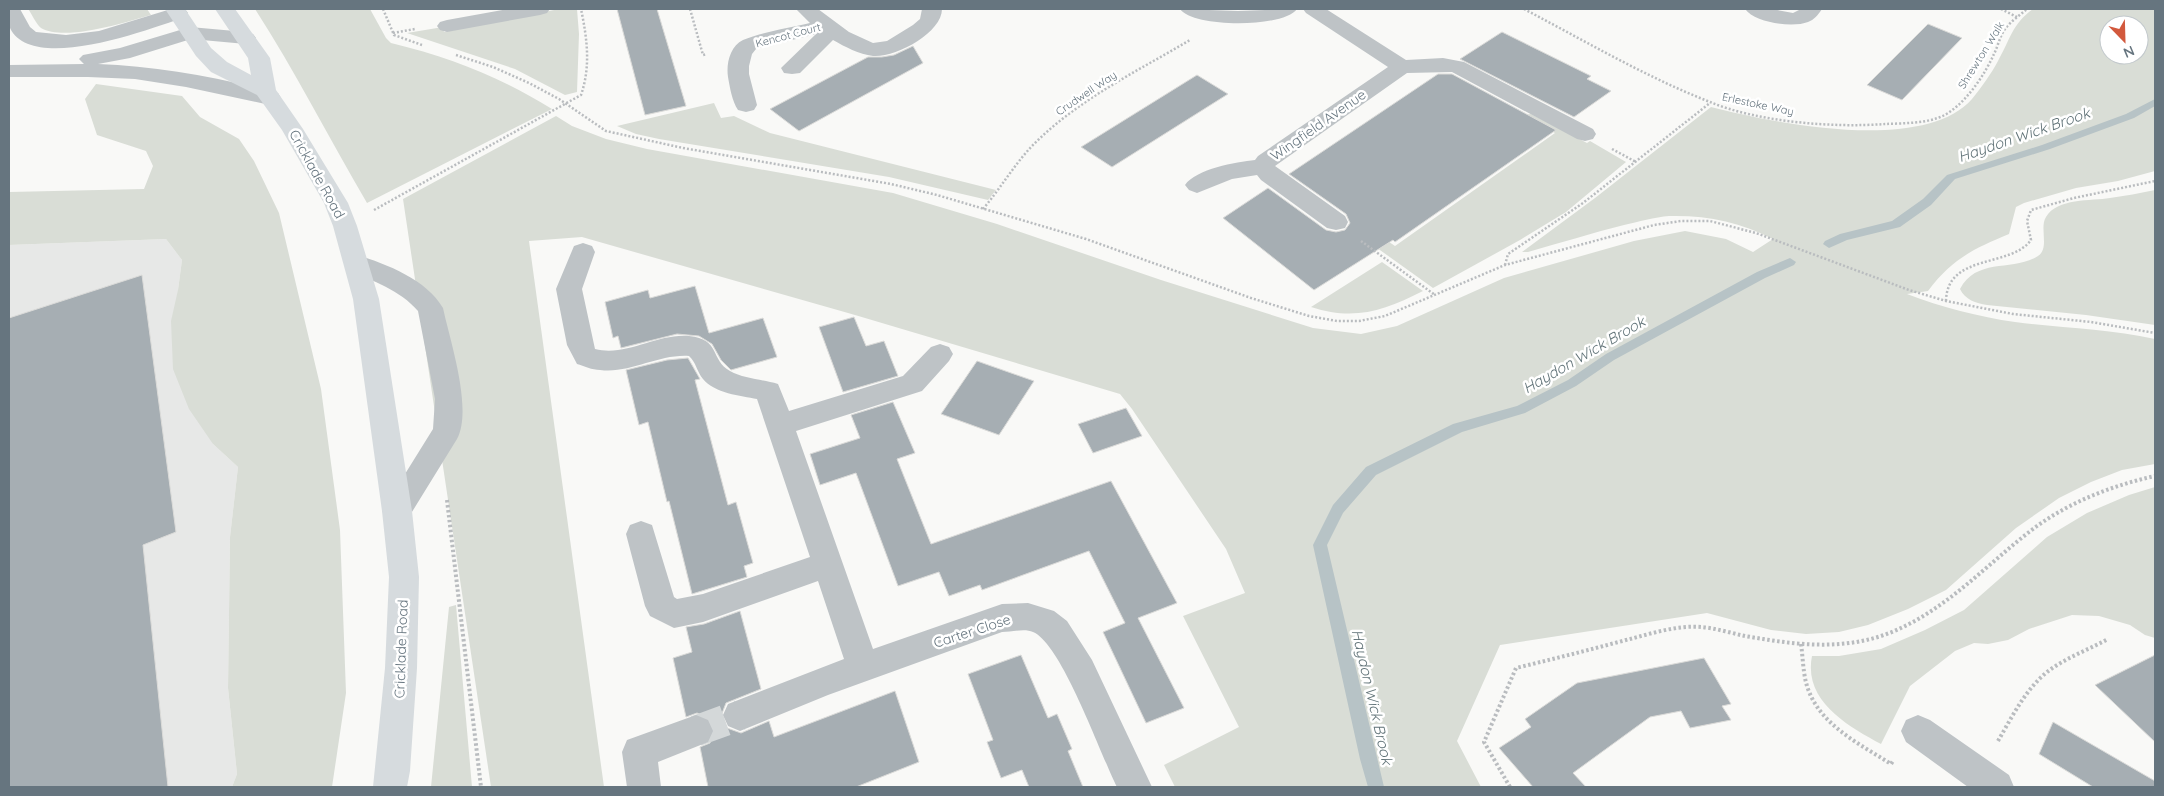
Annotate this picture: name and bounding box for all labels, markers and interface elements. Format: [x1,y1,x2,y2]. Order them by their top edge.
north arrow [2099,15,2149,65]
street label: Shrewton Walk [1955,19,2007,91]
street label: Kencot Court [754,20,822,50]
text: N [2121,42,2137,62]
street label: Crudwell Way [1053,68,1119,118]
street label: Wingfield Avenue [1267,85,1369,165]
street label: Erlestoke Way [1721,90,1795,118]
water label: Haydon Wick Brook [1955,102,2094,166]
street label: Cricklade Road [285,126,349,222]
water label: Haydon Wick Brook [1519,311,1650,397]
street label: Cricklade Road [390,599,412,699]
street label: Carter Close [931,610,1013,652]
water label: Haydon Wick Brook [1348,627,1398,768]

